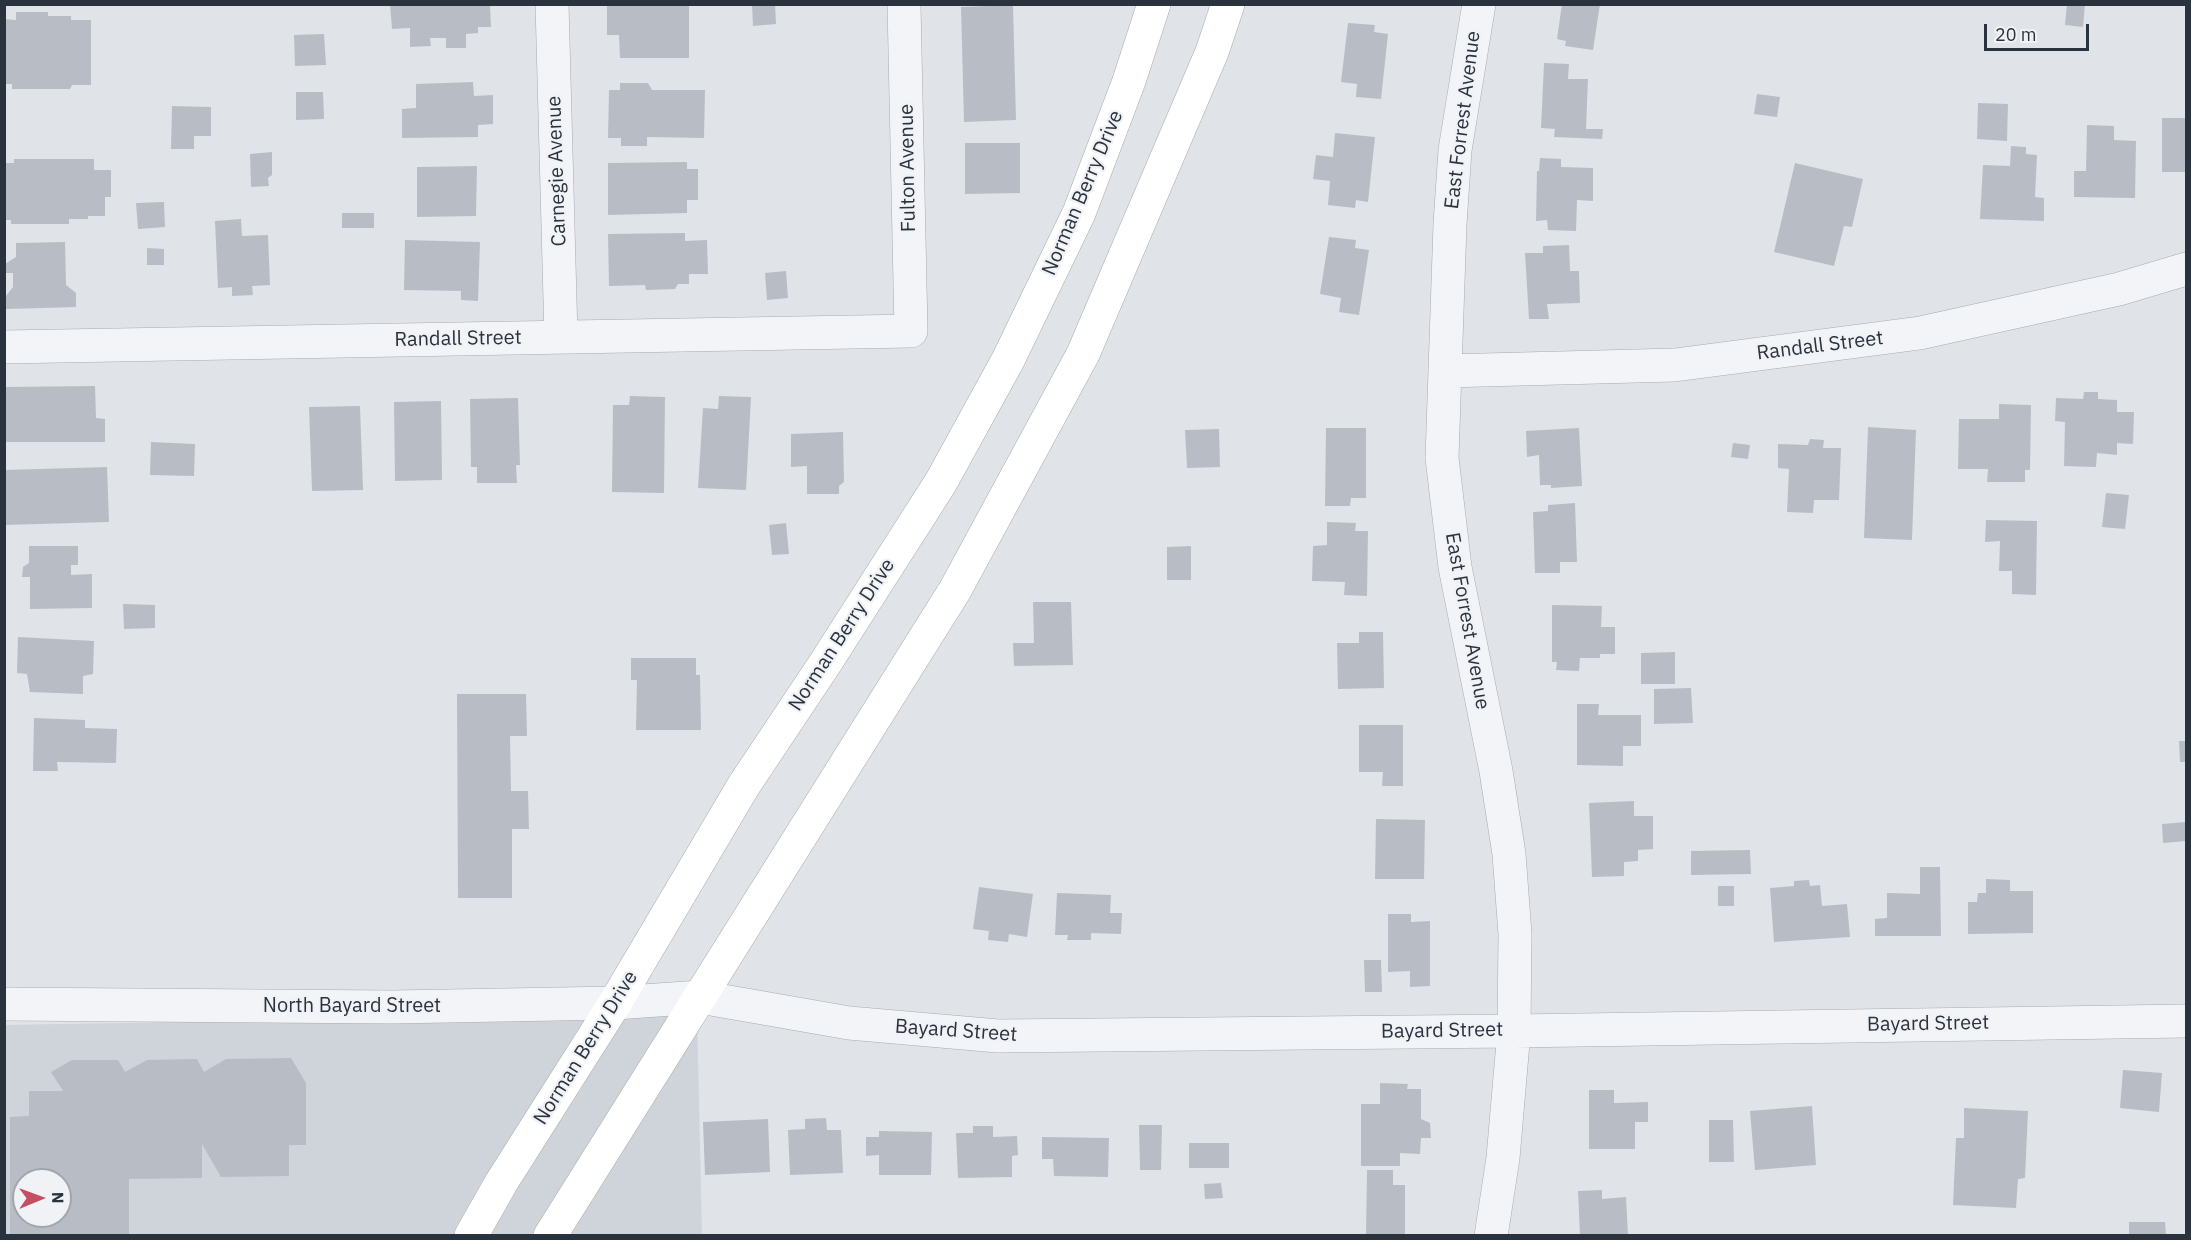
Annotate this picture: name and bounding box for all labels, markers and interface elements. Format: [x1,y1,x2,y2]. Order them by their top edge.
scale bar [1987,12,2092,50]
text: 20 m [1995,23,2037,46]
street label: East Forrest Avenue [1440,30,1486,210]
street label: Carnegie Avenue [542,95,572,247]
street label: Fulton Avenue [895,104,921,232]
street label: Norman Berry Drive [1037,107,1129,279]
street label: Randall Street [394,326,522,352]
street label: Randall Street [1755,326,1885,366]
street label: East Forrest Avenue [1440,531,1494,711]
street label: Norman Berry Drive [784,554,900,716]
street label: Norman Berry Drive [529,967,643,1129]
street label: North Bayard Street [263,994,441,1018]
street label: Bayard Street [1867,1011,1989,1037]
street label: Bayard Street [894,1015,1018,1047]
street label: Bayard Street [1381,1018,1503,1044]
north arrow [12,1168,72,1228]
text: N [48,1192,68,1204]

